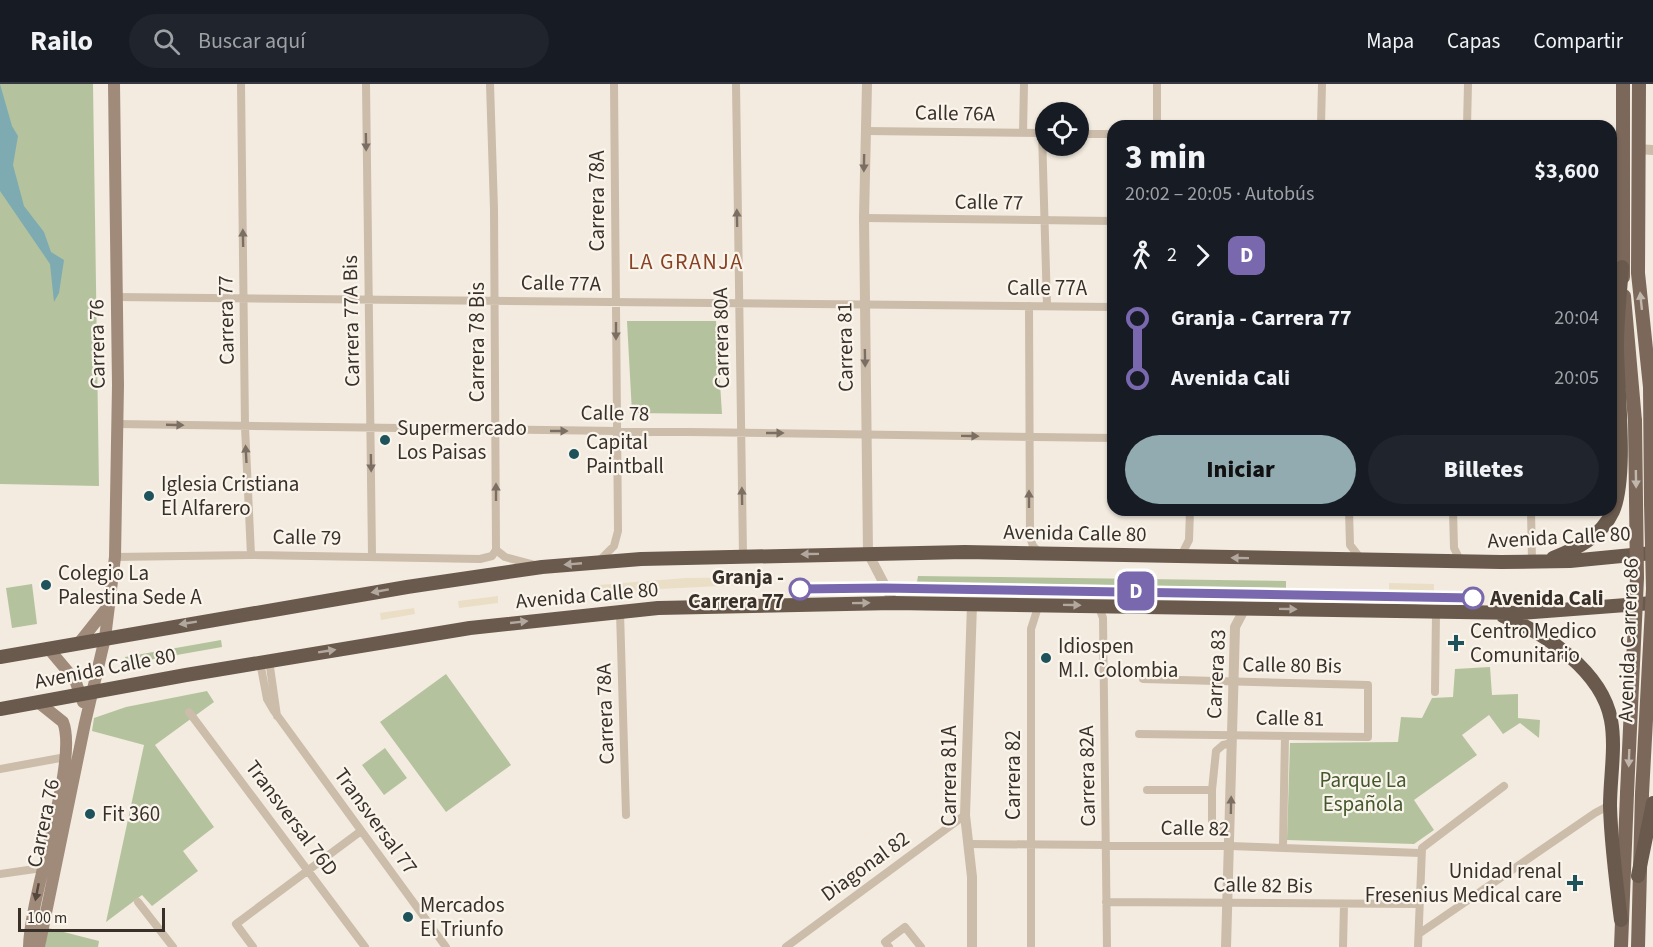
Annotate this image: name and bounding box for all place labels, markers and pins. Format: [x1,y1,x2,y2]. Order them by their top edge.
place label: Supermercado Los Paisas [397,413,527,467]
place label: Capital Paintball [586,427,664,481]
marker: Supermercado Los Paisas [378,433,392,447]
marker: Capital Paintball [567,447,581,461]
place label: Iglesia Cristiana El Alfarero [161,469,299,523]
marker: Iglesia Cristiana El Alfarero [142,489,156,503]
place label: Colegio La Palestina Sede A [58,558,202,612]
place label: Granja - Carrera 77 [688,562,784,616]
marker: Colegio La Palestina Sede A [39,578,53,592]
marker: Granja - Carrera 77 [789,578,811,600]
place label: Avenida Cali [1489,583,1604,613]
marker: Avenida Cali [1462,587,1484,609]
place label: Centro Medico Comunitario [1470,616,1597,670]
place label: Idiospen M.I. Colombia [1058,631,1178,685]
marker: Centro Medico Comunitario [1447,634,1465,652]
marker: Idiospen M.I. Colombia [1039,651,1053,665]
place label: Fit 360 [102,799,160,829]
marker: Fit 360 [83,807,97,821]
place label: Unidad renal Fresenius Medical care [1365,856,1562,910]
marker: Unidad renal Fresenius Medical care [1566,874,1584,892]
place label: Mercados El Triunfo [420,890,505,944]
marker: Mercados El Triunfo [401,910,415,924]

